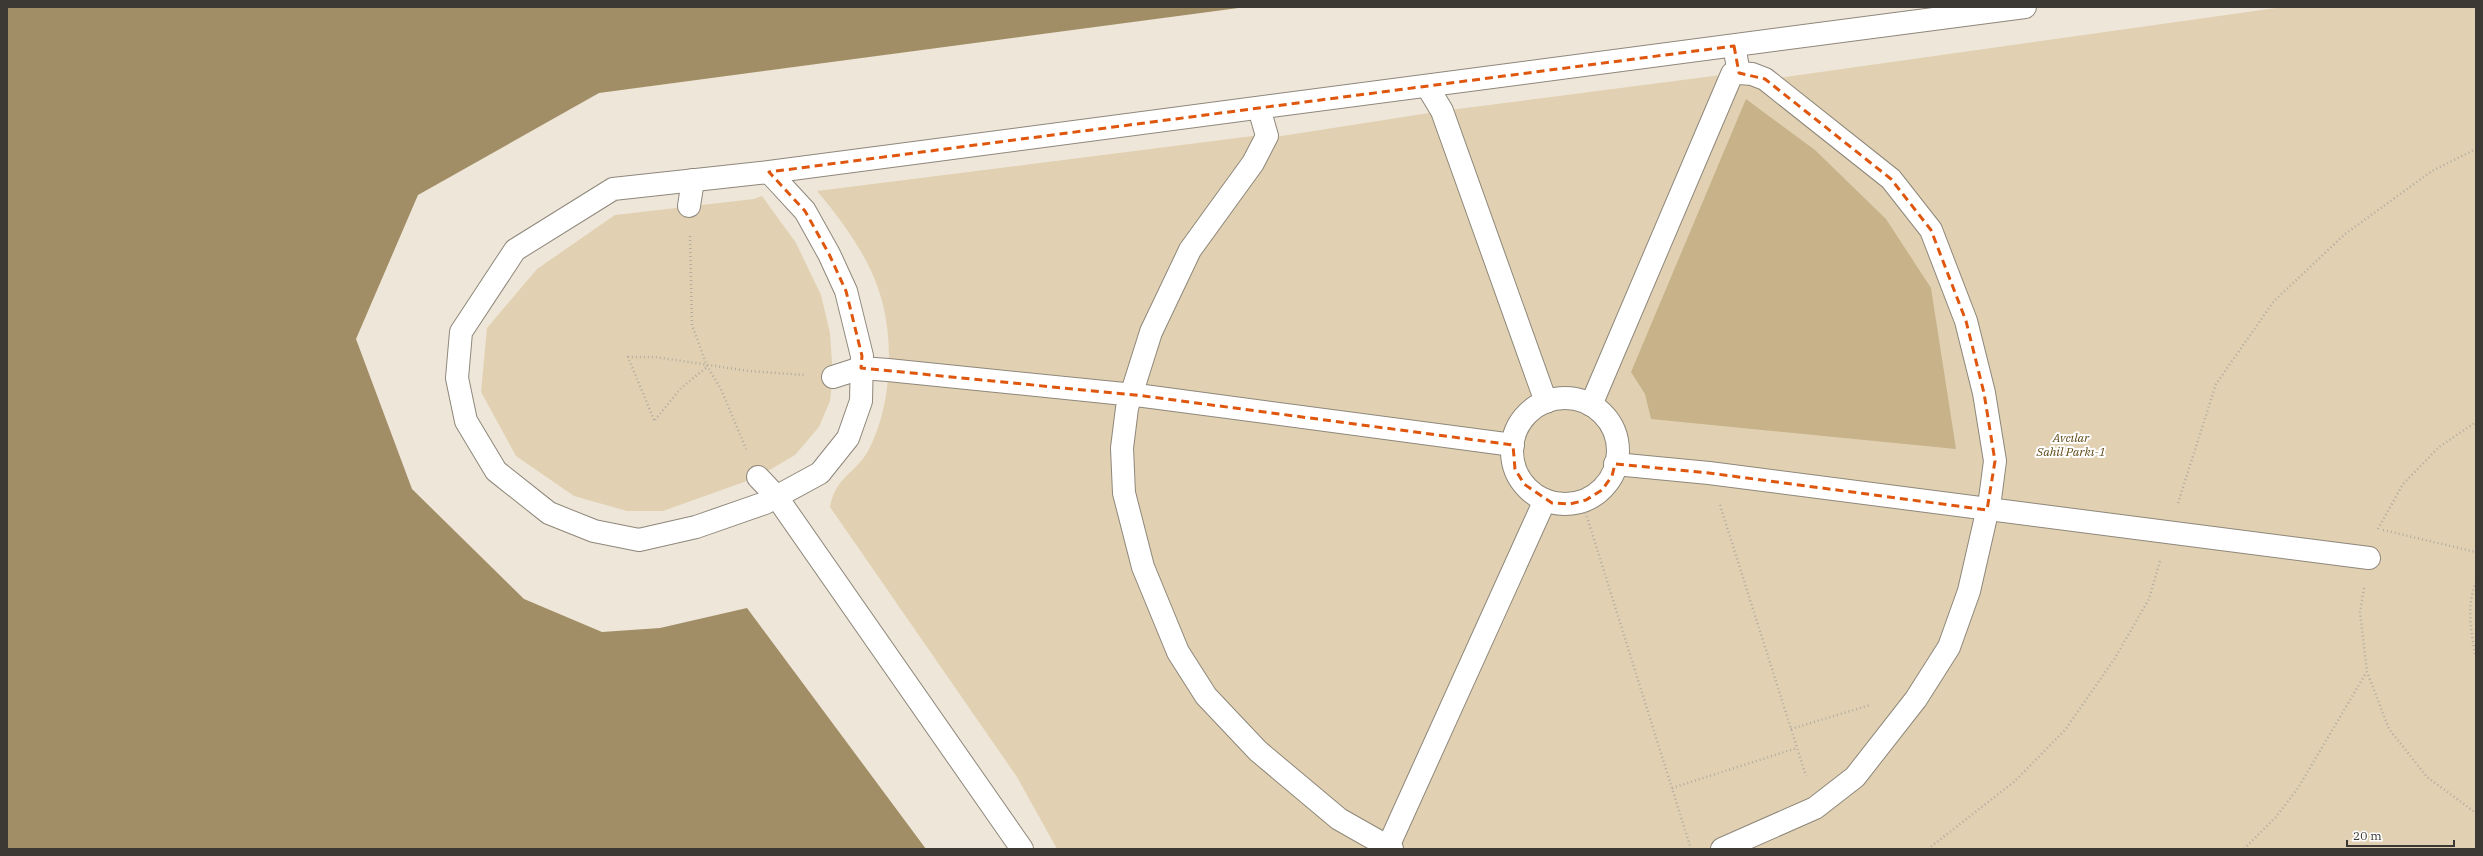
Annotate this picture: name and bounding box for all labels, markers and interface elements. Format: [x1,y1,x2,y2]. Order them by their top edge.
park label: Avcılar Sahil Parkı-1 [2036,430,2105,459]
scale bar [2347,822,2454,848]
text: 20 m [2353,828,2382,843]

